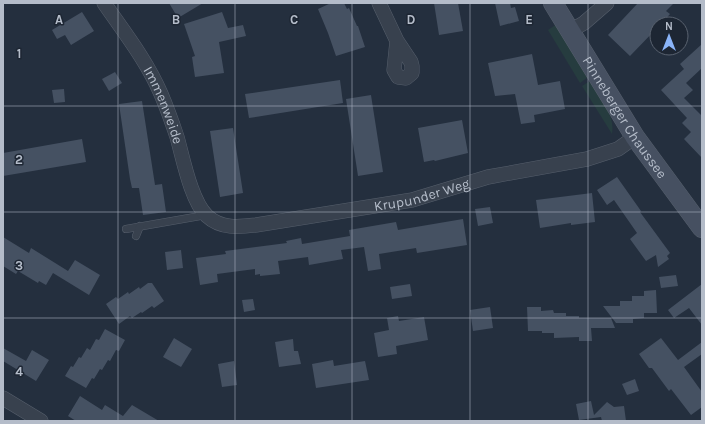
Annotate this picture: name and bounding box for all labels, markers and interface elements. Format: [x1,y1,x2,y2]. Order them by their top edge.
text: A [55,12,63,27]
text: B [172,12,180,27]
text: C [290,12,298,27]
text: D [407,12,416,27]
text: E [525,12,533,27]
north arrow [649,16,689,56]
text: N [665,20,673,33]
text: 1 [17,46,21,61]
street label: Pinneberger Chaussee [579,53,671,182]
street label: Immenweide [140,63,187,146]
text: 2 [15,152,23,167]
street label: Krupunder Weg [373,175,472,215]
text: 3 [15,258,23,273]
text: 4 [15,364,23,379]

